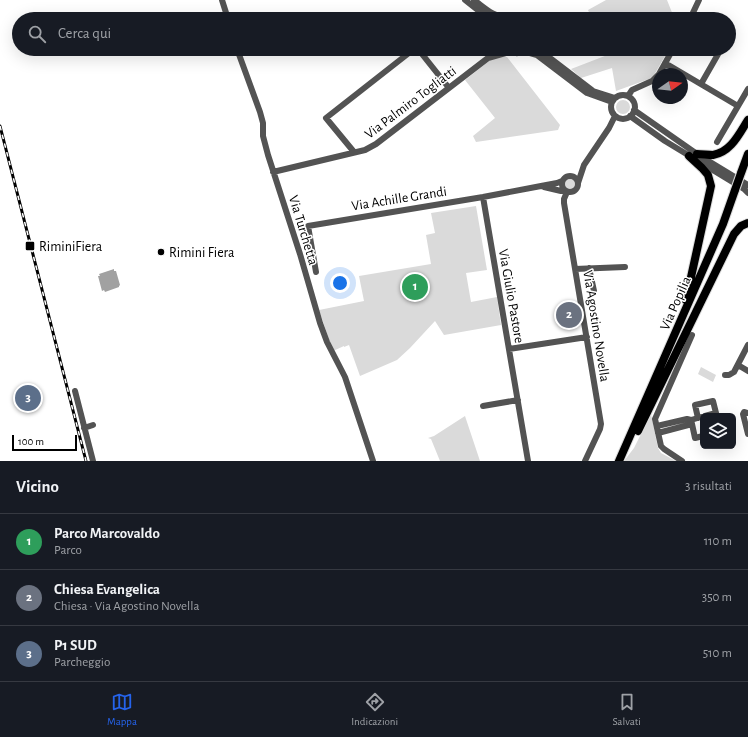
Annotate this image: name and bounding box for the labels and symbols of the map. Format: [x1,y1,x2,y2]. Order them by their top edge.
street label: Via Palmiro Togliatti [362,64,459,142]
north arrow [652,68,688,104]
street label: Via Achille Grandi [350,185,448,213]
street label: Via Turchetta [286,194,320,267]
marker: RiminiFiera [24,240,36,252]
place label: RiminiFiera [39,240,103,254]
place label: Rimini Fiera [169,246,235,260]
marker: Rimini Fiera [156,247,166,257]
street label: Via Giulio Pastore [496,248,526,344]
street label: Via Agostino Novella [580,269,612,383]
pin: 1 [402,272,428,302]
your location [330,273,350,293]
street label: Via Popilia [658,274,694,333]
pin: 2 [556,300,582,330]
pin: 3 [15,383,41,413]
scale bar [12,433,77,452]

